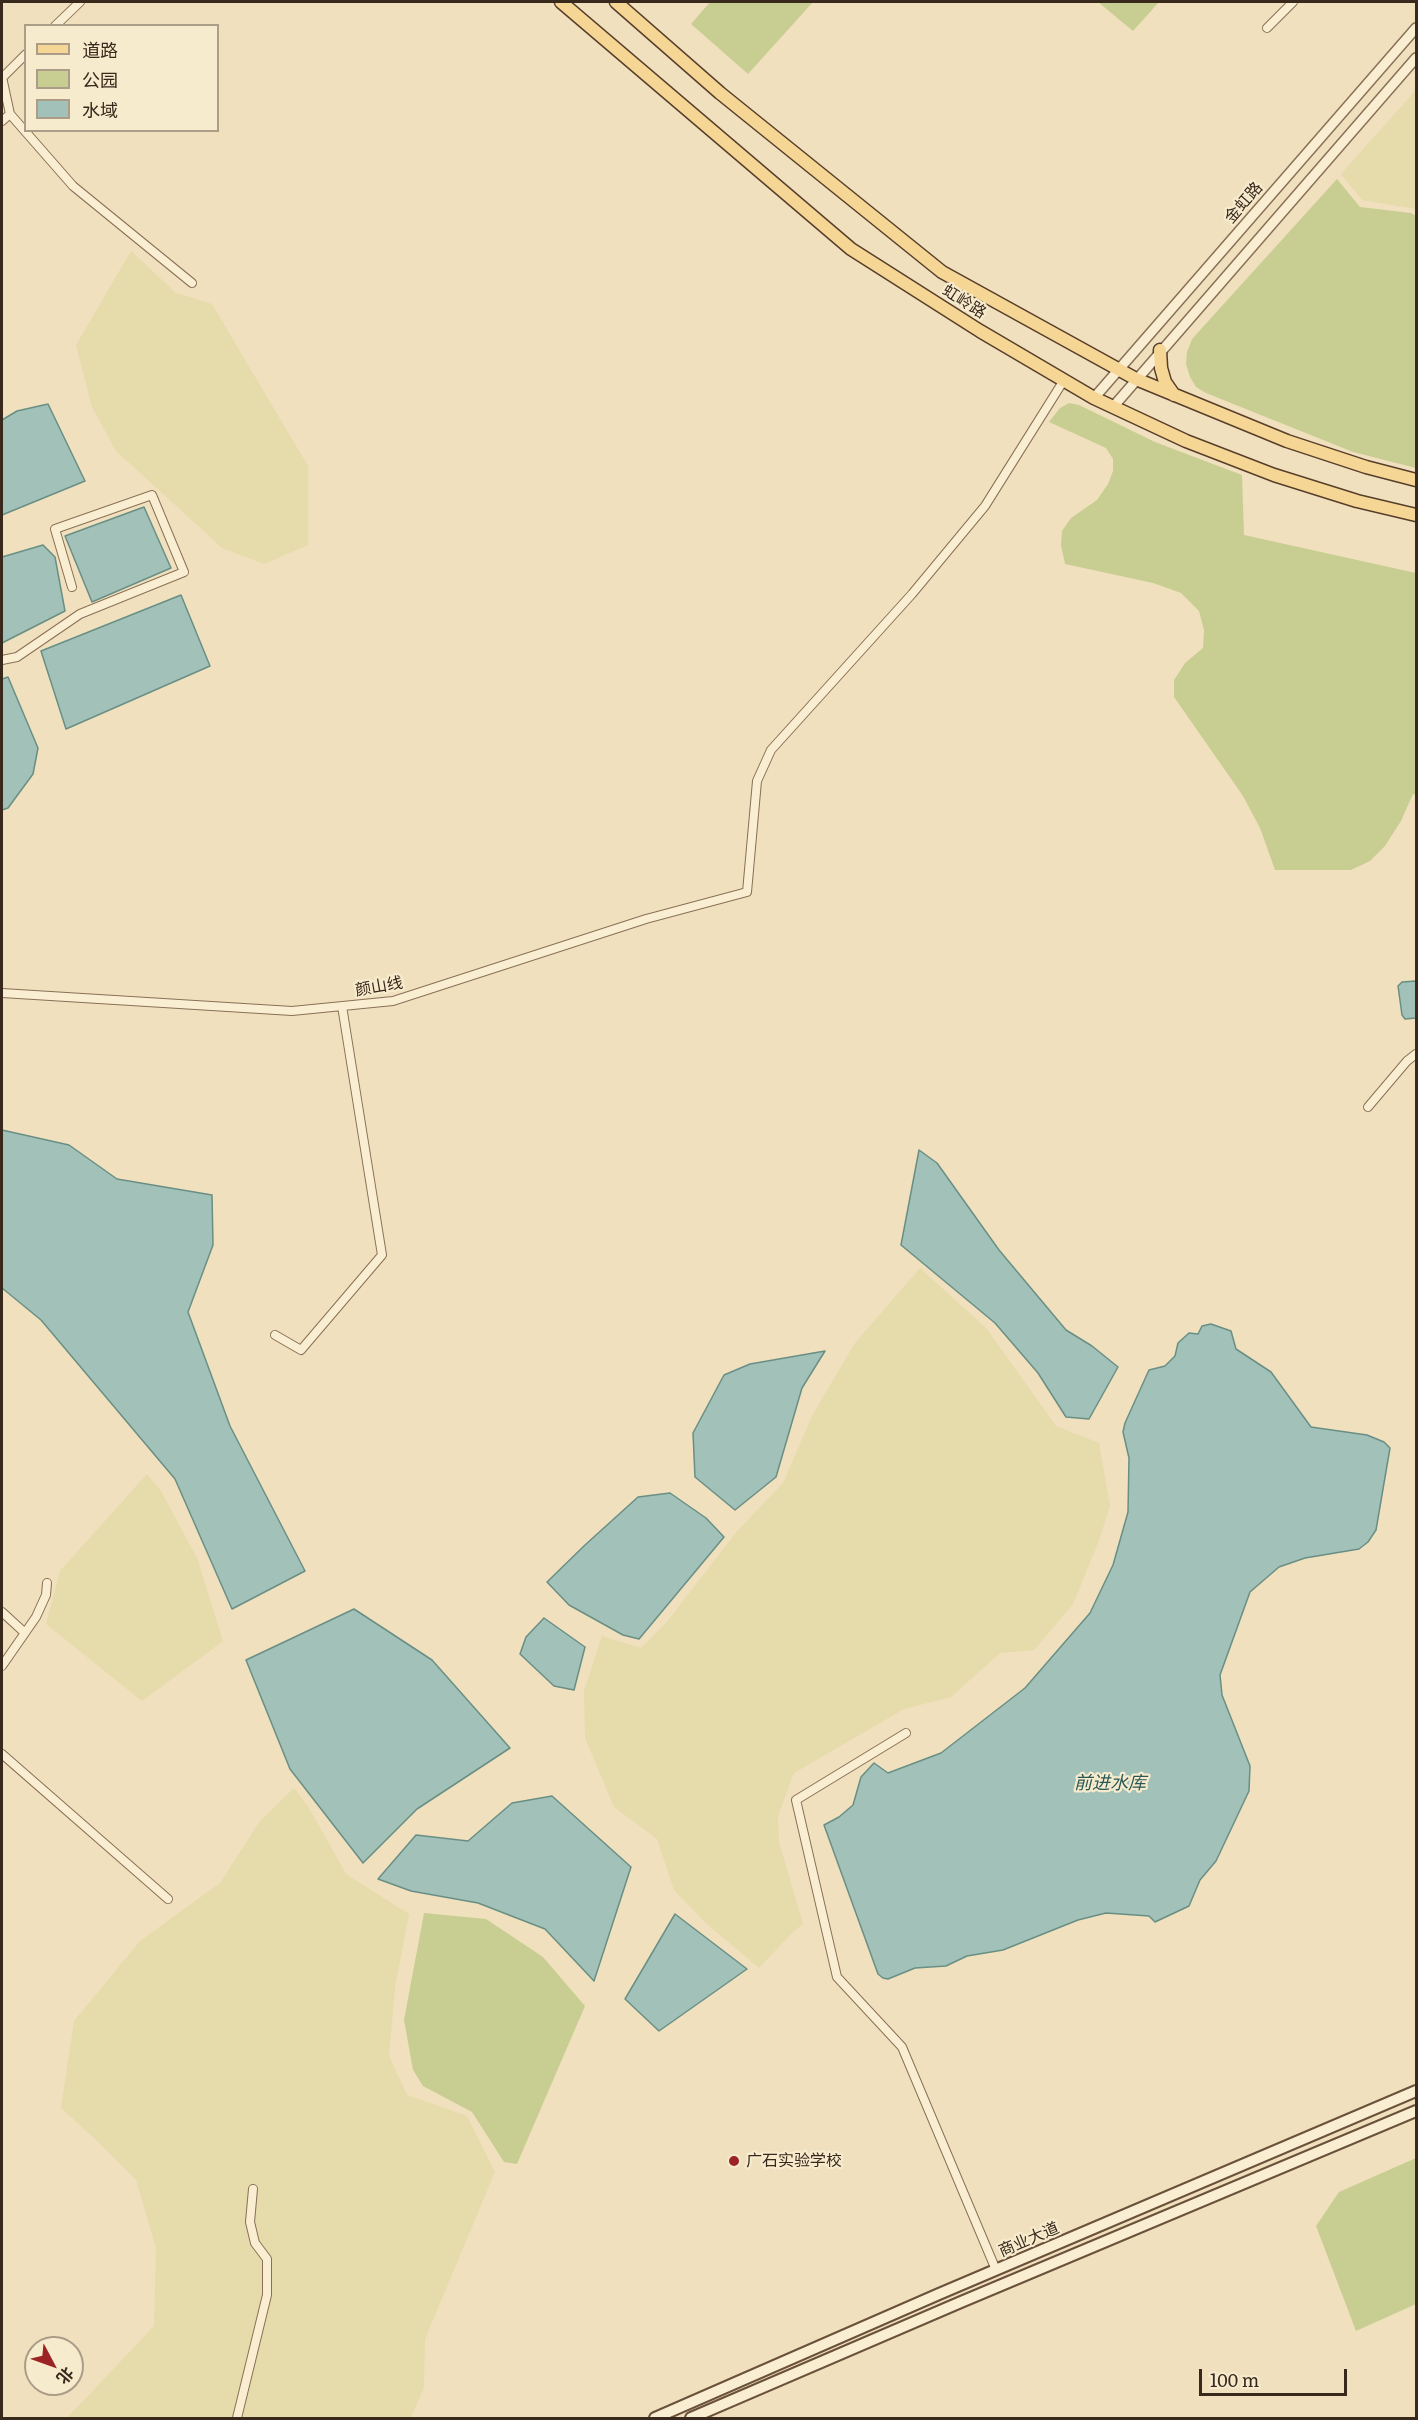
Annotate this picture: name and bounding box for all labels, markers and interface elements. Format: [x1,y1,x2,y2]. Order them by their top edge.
legend [24,24,219,132]
text: 道路 [82,36,118,63]
text: 公园 [82,66,118,93]
text: 水域 [82,96,118,123]
street label: 金虹路 [1221,179,1267,227]
street label: 虹岭路 [939,281,989,323]
street label: 颜山线 [354,973,404,1001]
water label: 前进水库 [1074,1773,1146,1795]
place label: 广石实验学校 [746,2151,842,2171]
marker: 广石实验学校 [727,2154,741,2168]
street label: 商业大道 [996,2219,1062,2261]
north arrow [24,2336,84,2396]
scale bar [1202,2357,1350,2395]
text: 北 [52,2363,80,2390]
text: 100 m [1210,2366,1259,2393]

